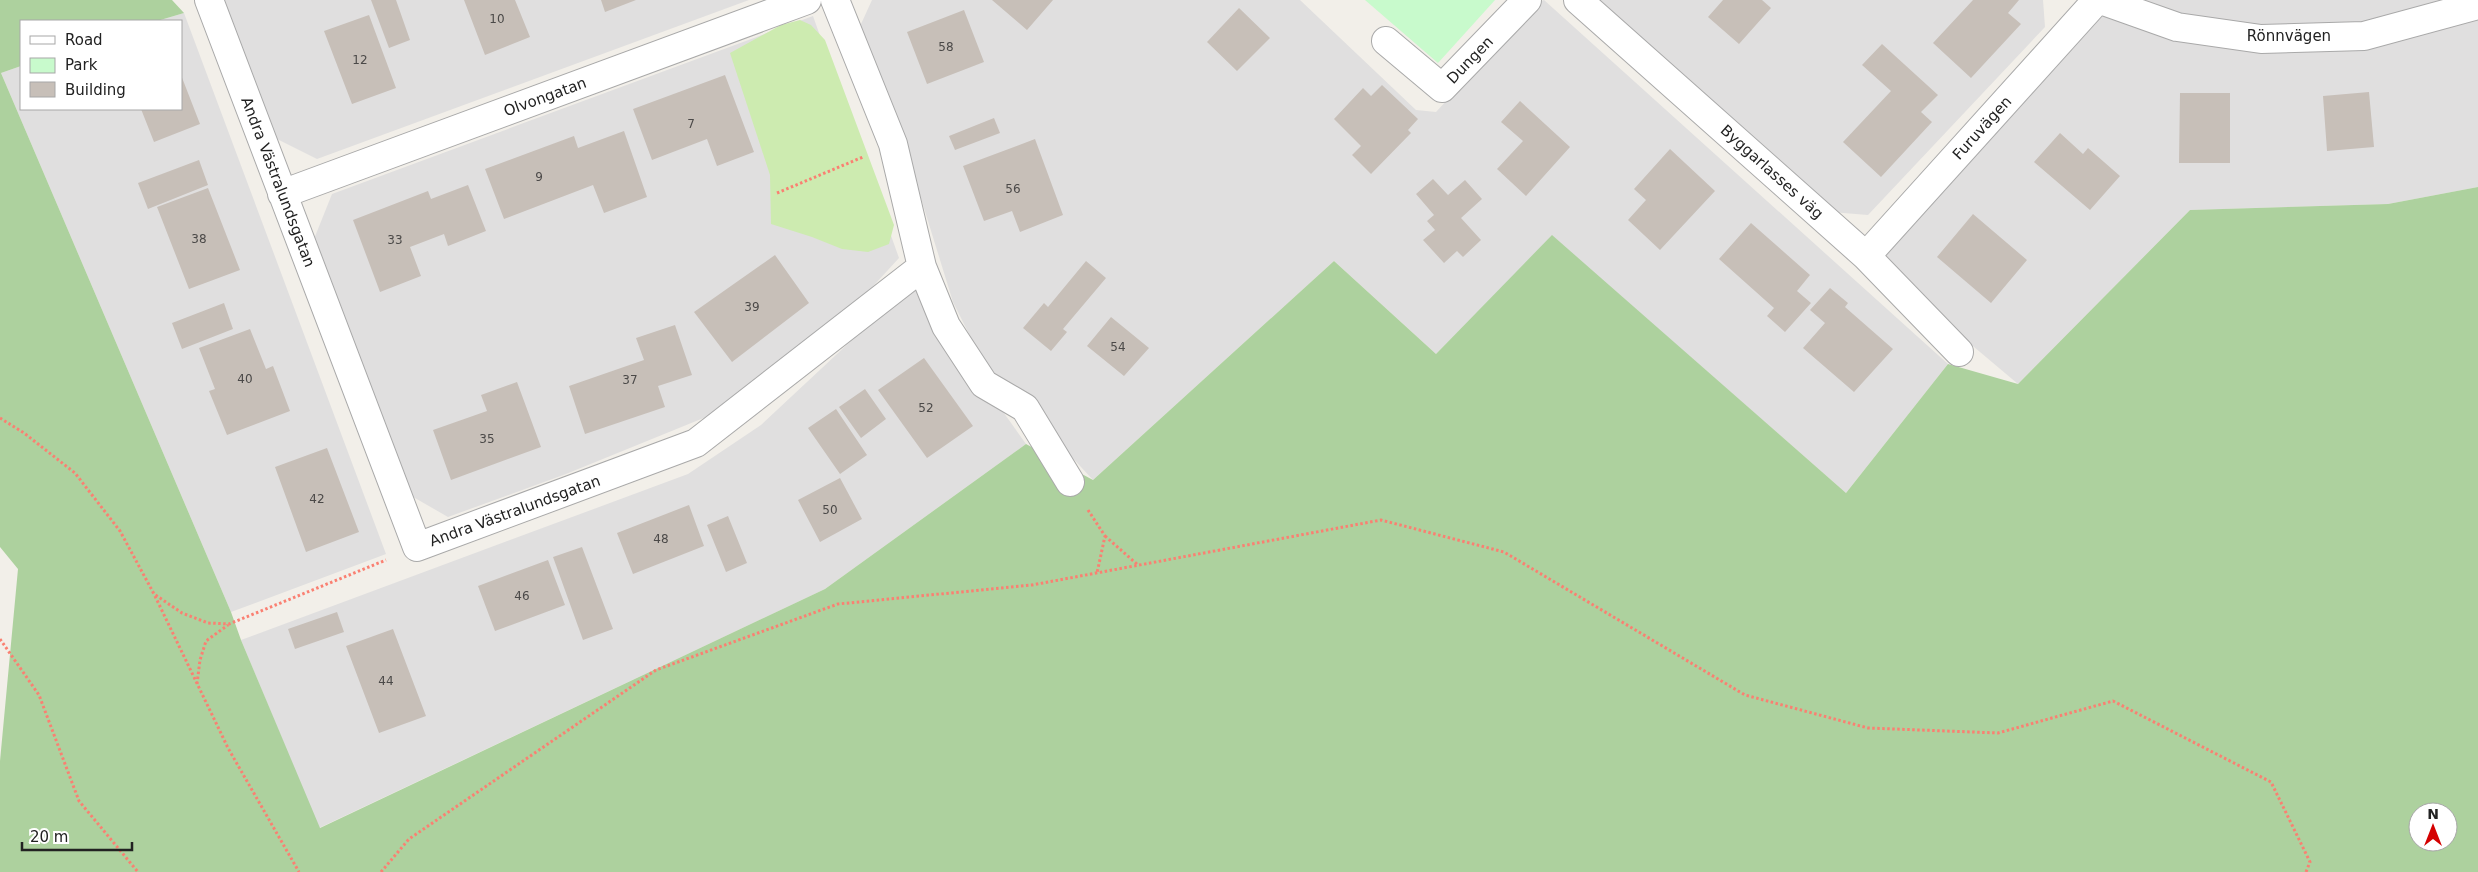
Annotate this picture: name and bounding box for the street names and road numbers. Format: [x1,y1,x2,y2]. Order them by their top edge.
street label: Rönnvägen [2247,27,2331,45]
street label: Dungen [1443,33,1497,87]
street label: Olvongatan [501,74,589,120]
street label: Furuvägen [1949,93,2015,163]
street label: Andra Västralundsgatan [237,94,319,270]
street label: Byggarlasses väg [1717,121,1827,223]
street label: Andra Västralundsgatan [427,472,603,550]

